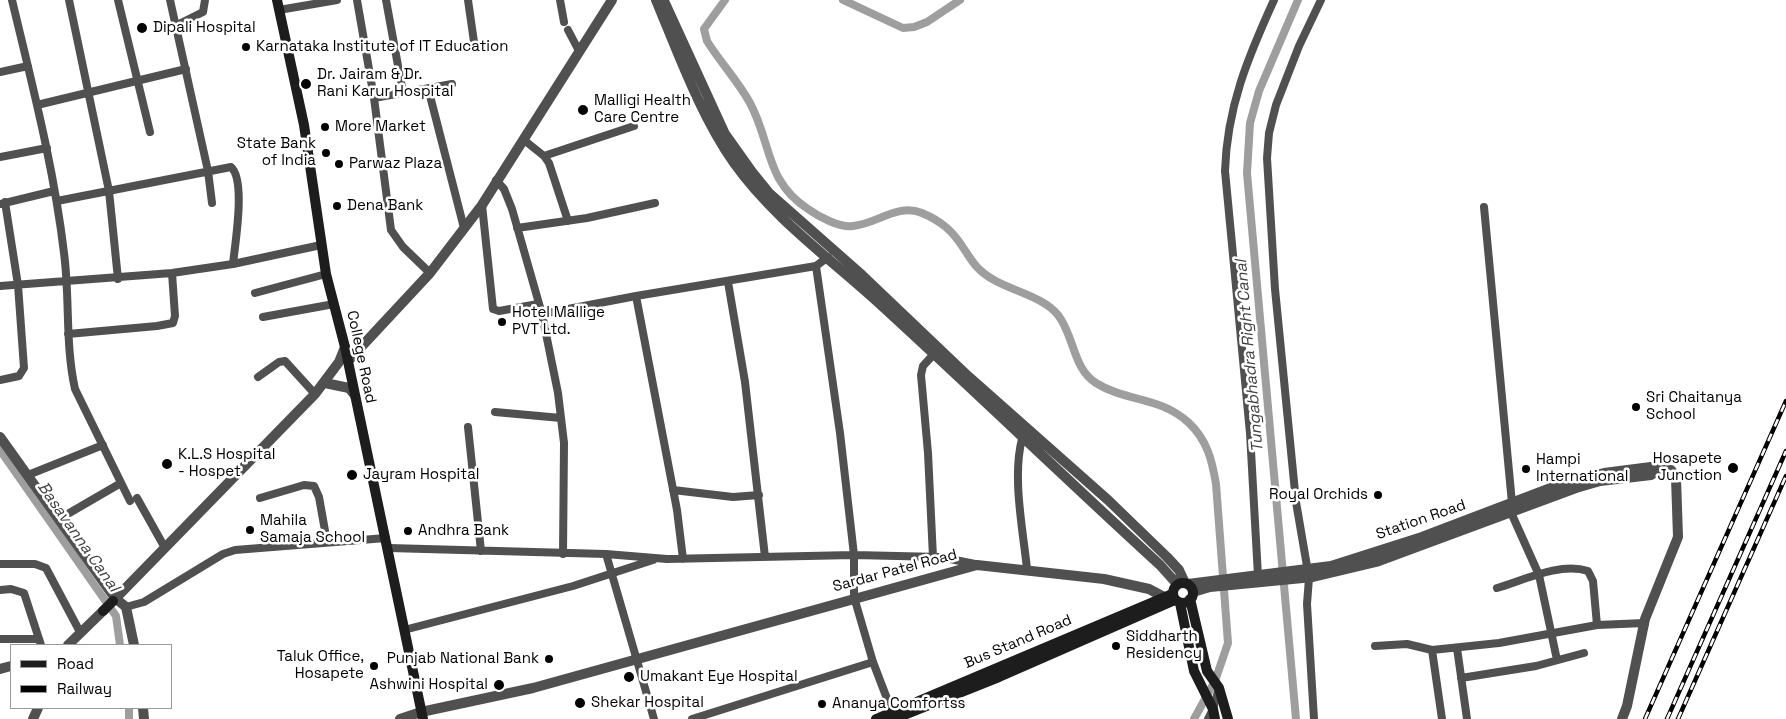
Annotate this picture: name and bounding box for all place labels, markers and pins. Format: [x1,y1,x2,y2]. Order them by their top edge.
place label: Dipali Hospital [153,19,256,37]
marker: Dipali Hospital [135,21,149,35]
place label: Karnataka Institute of IT Education [256,38,508,56]
marker: Karnataka Institute of IT Education [240,41,252,53]
place label: Dr. Jairam & Dr. Rani Karur Hospital [317,66,453,101]
marker: Dr. Jairam & Dr. Rani Karur Hospital [299,77,313,91]
place label: Malligi Health Care Centre [594,92,691,127]
marker: Malligi Health Care Centre [576,103,590,117]
place label: More Market [335,118,426,136]
marker: More Market [319,121,331,133]
place label: State Bank of India [237,135,316,170]
marker: State Bank of India [320,147,332,159]
place label: Parwaz Plaza [349,155,442,173]
marker: Parwaz Plaza [333,158,345,170]
place label: Dena Bank [347,197,423,215]
marker: Dena Bank [331,200,343,212]
place label: Hotel Mallige PVT Ltd. [512,304,605,339]
marker: Hotel Mallige PVT Ltd. [496,316,508,328]
place label: Sri Chaitanya School [1646,389,1742,424]
marker: Sri Chaitanya School [1630,401,1642,413]
place label: K.L.S Hospital - Hospet [178,446,275,481]
place label: Hosapete Junction [1653,450,1722,485]
place label: Hampi International [1536,451,1628,486]
marker: K.L.S Hospital - Hospet [160,457,174,471]
marker: Hosapete Junction [1726,461,1740,475]
marker: Hampi International [1520,463,1532,475]
place label: Jayram Hospital [363,466,479,484]
marker: Jayram Hospital [345,468,359,482]
place label: Royal Orchids [1269,486,1368,504]
marker: Royal Orchids [1372,489,1384,501]
place label: Mahila Samaja School [260,512,365,547]
place label: Andhra Bank [418,522,509,540]
marker: Mahila Samaja School [244,524,256,536]
marker: Andhra Bank [402,525,414,537]
place label: Siddharth Residency [1126,628,1202,663]
marker: Siddharth Residency [1110,640,1122,652]
place label: Taluk Office, Hosapete [277,648,364,683]
place label: Punjab National Bank [387,650,539,668]
marker: Punjab National Bank [543,653,555,665]
marker: Taluk Office, Hosapete [368,660,380,672]
place label: Umakant Eye Hospital [640,668,798,686]
marker: Umakant Eye Hospital [622,670,636,684]
place label: Ashwini Hospital [370,676,488,694]
marker: Ashwini Hospital [492,678,506,692]
place label: Shekar Hospital [591,694,704,712]
place label: Ananya Comfortss [832,695,966,713]
marker: Shekar Hospital [573,696,587,710]
marker: Ananya Comfortss [816,698,828,710]

